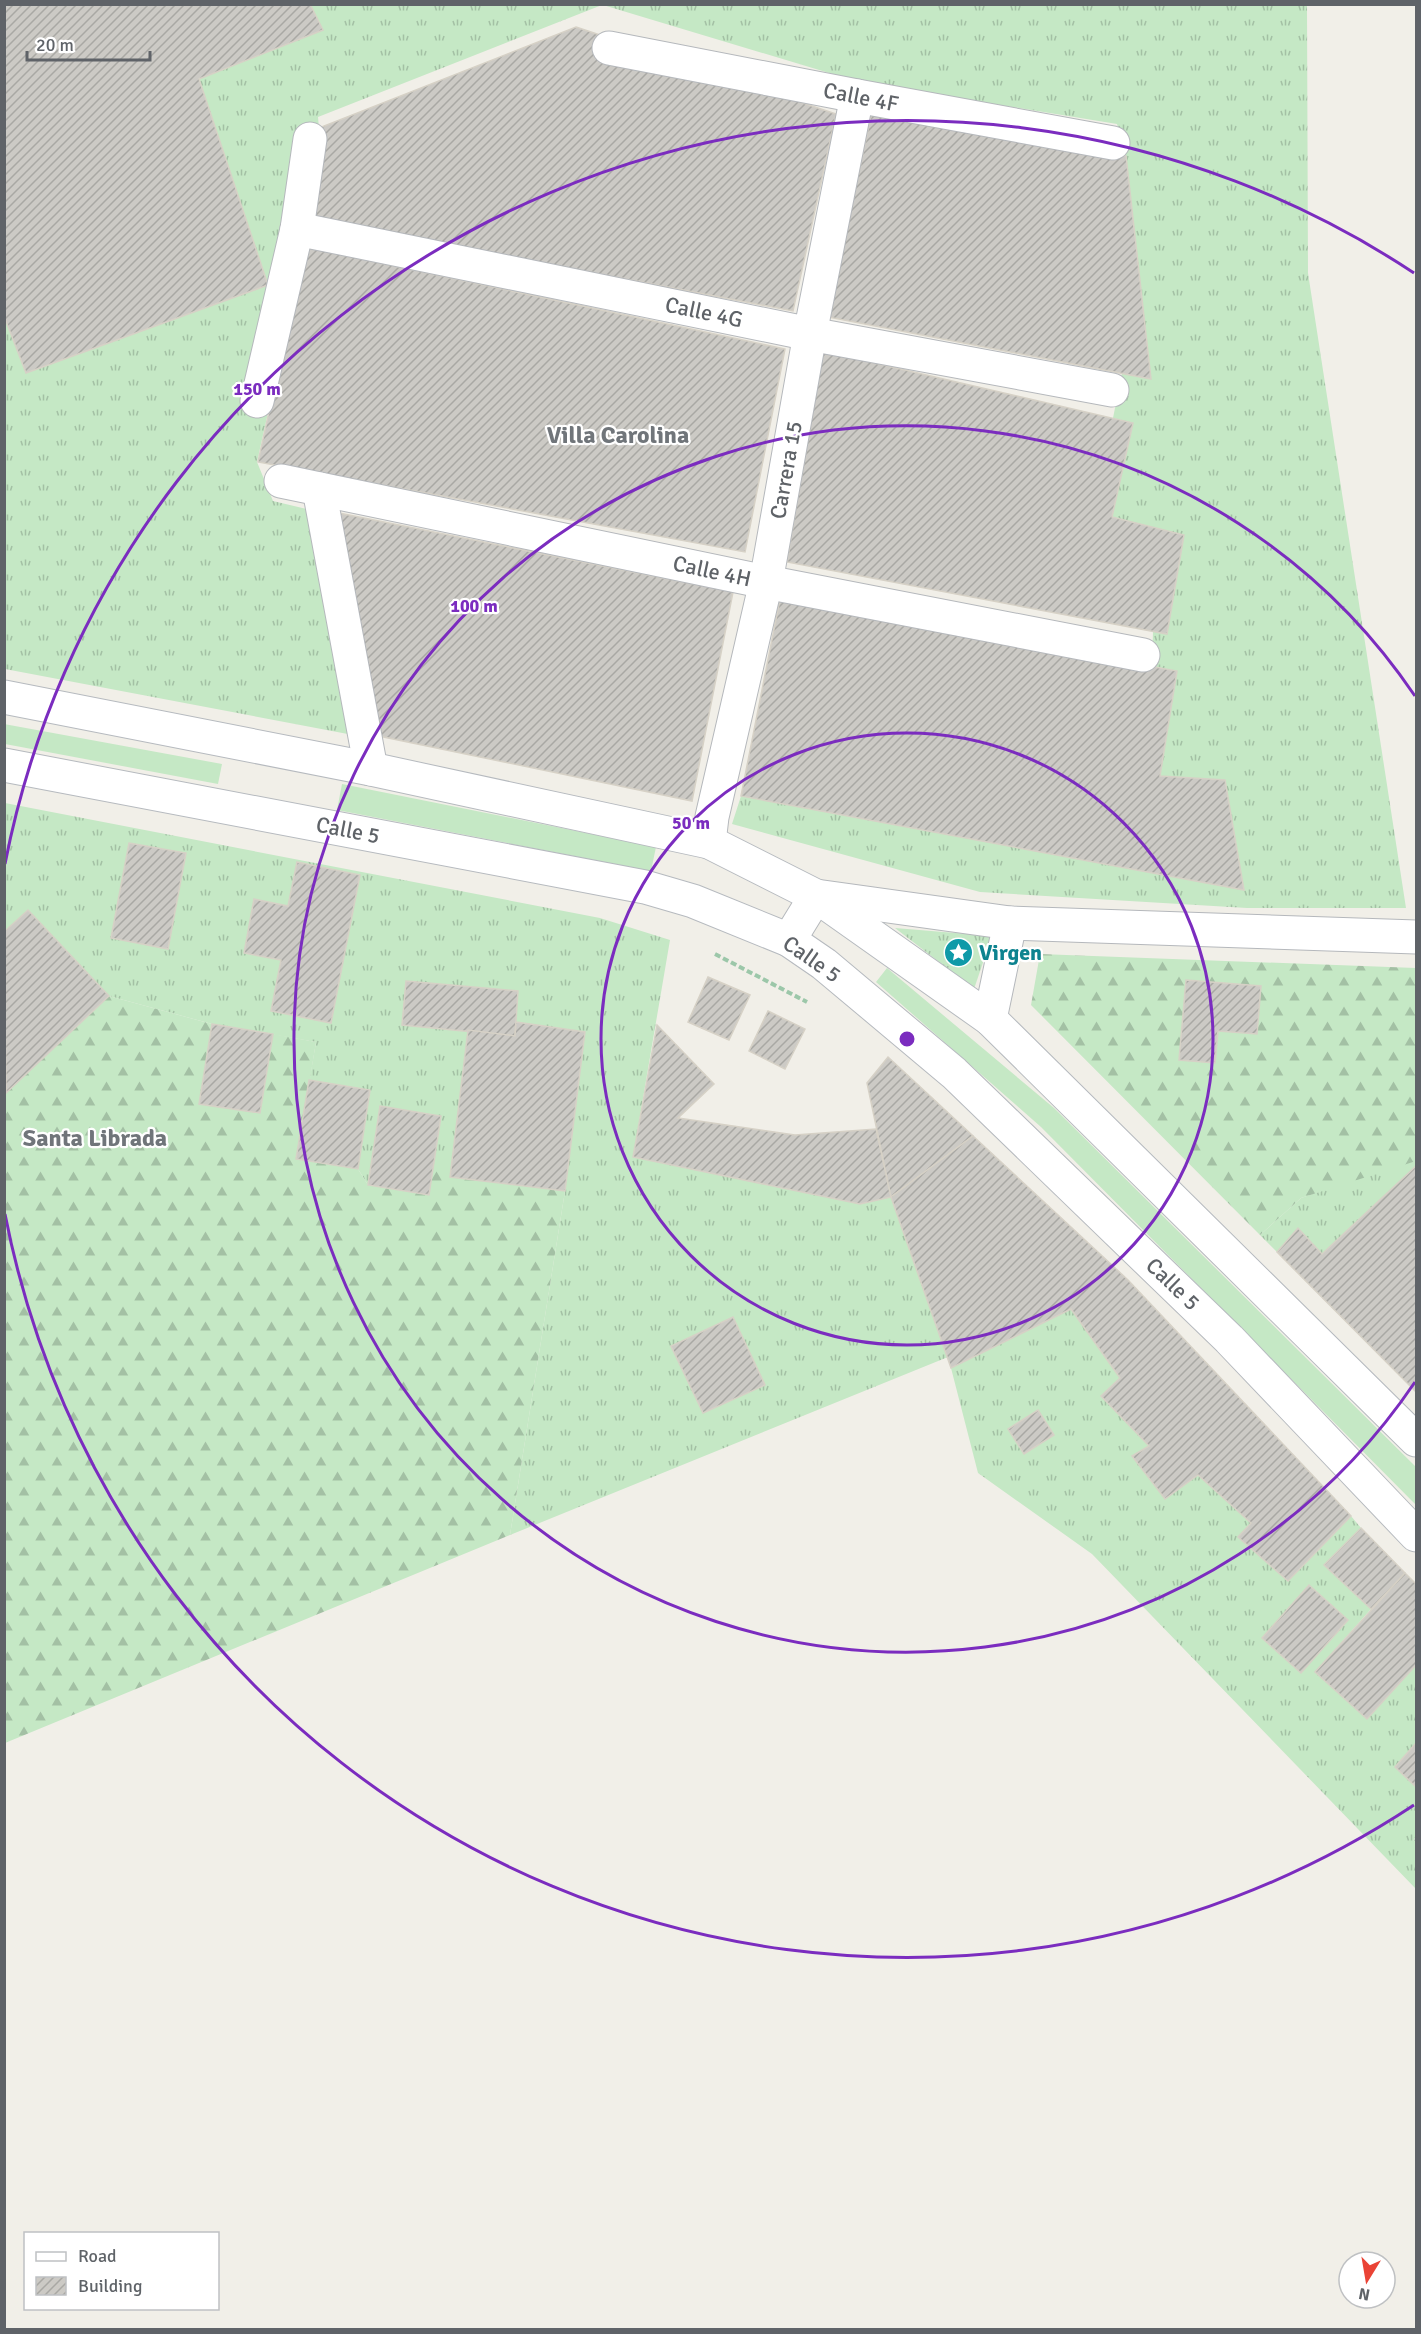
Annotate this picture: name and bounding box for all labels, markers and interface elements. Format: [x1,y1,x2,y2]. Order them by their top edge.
scale bar [27,24,150,62]
text: 20 m [36,34,74,56]
street label: Calle 4F [821,77,901,117]
street label: Calle 4G [663,291,745,333]
text: 150 m [233,378,281,400]
street label: Carrera 15 [764,419,808,521]
district label: Villa Carolina [547,420,689,450]
street label: Calle 4H [670,550,754,592]
text: 100 m [450,595,498,617]
street label: Calle 5 [314,811,382,849]
text: 50 m [672,812,710,834]
street label: Calle 5 [778,929,846,989]
place icon: Virgen [942,936,974,968]
place label: Virgen [979,939,1042,966]
centre of rings [897,1029,917,1049]
district label: Santa Librada [23,1123,167,1153]
street label: Calle 5 [1140,1252,1206,1316]
legend [24,2232,219,2310]
text: Road [78,2245,117,2267]
north arrow [1337,2250,1397,2310]
text: Building [78,2275,142,2297]
text: N [1357,2283,1372,2305]

